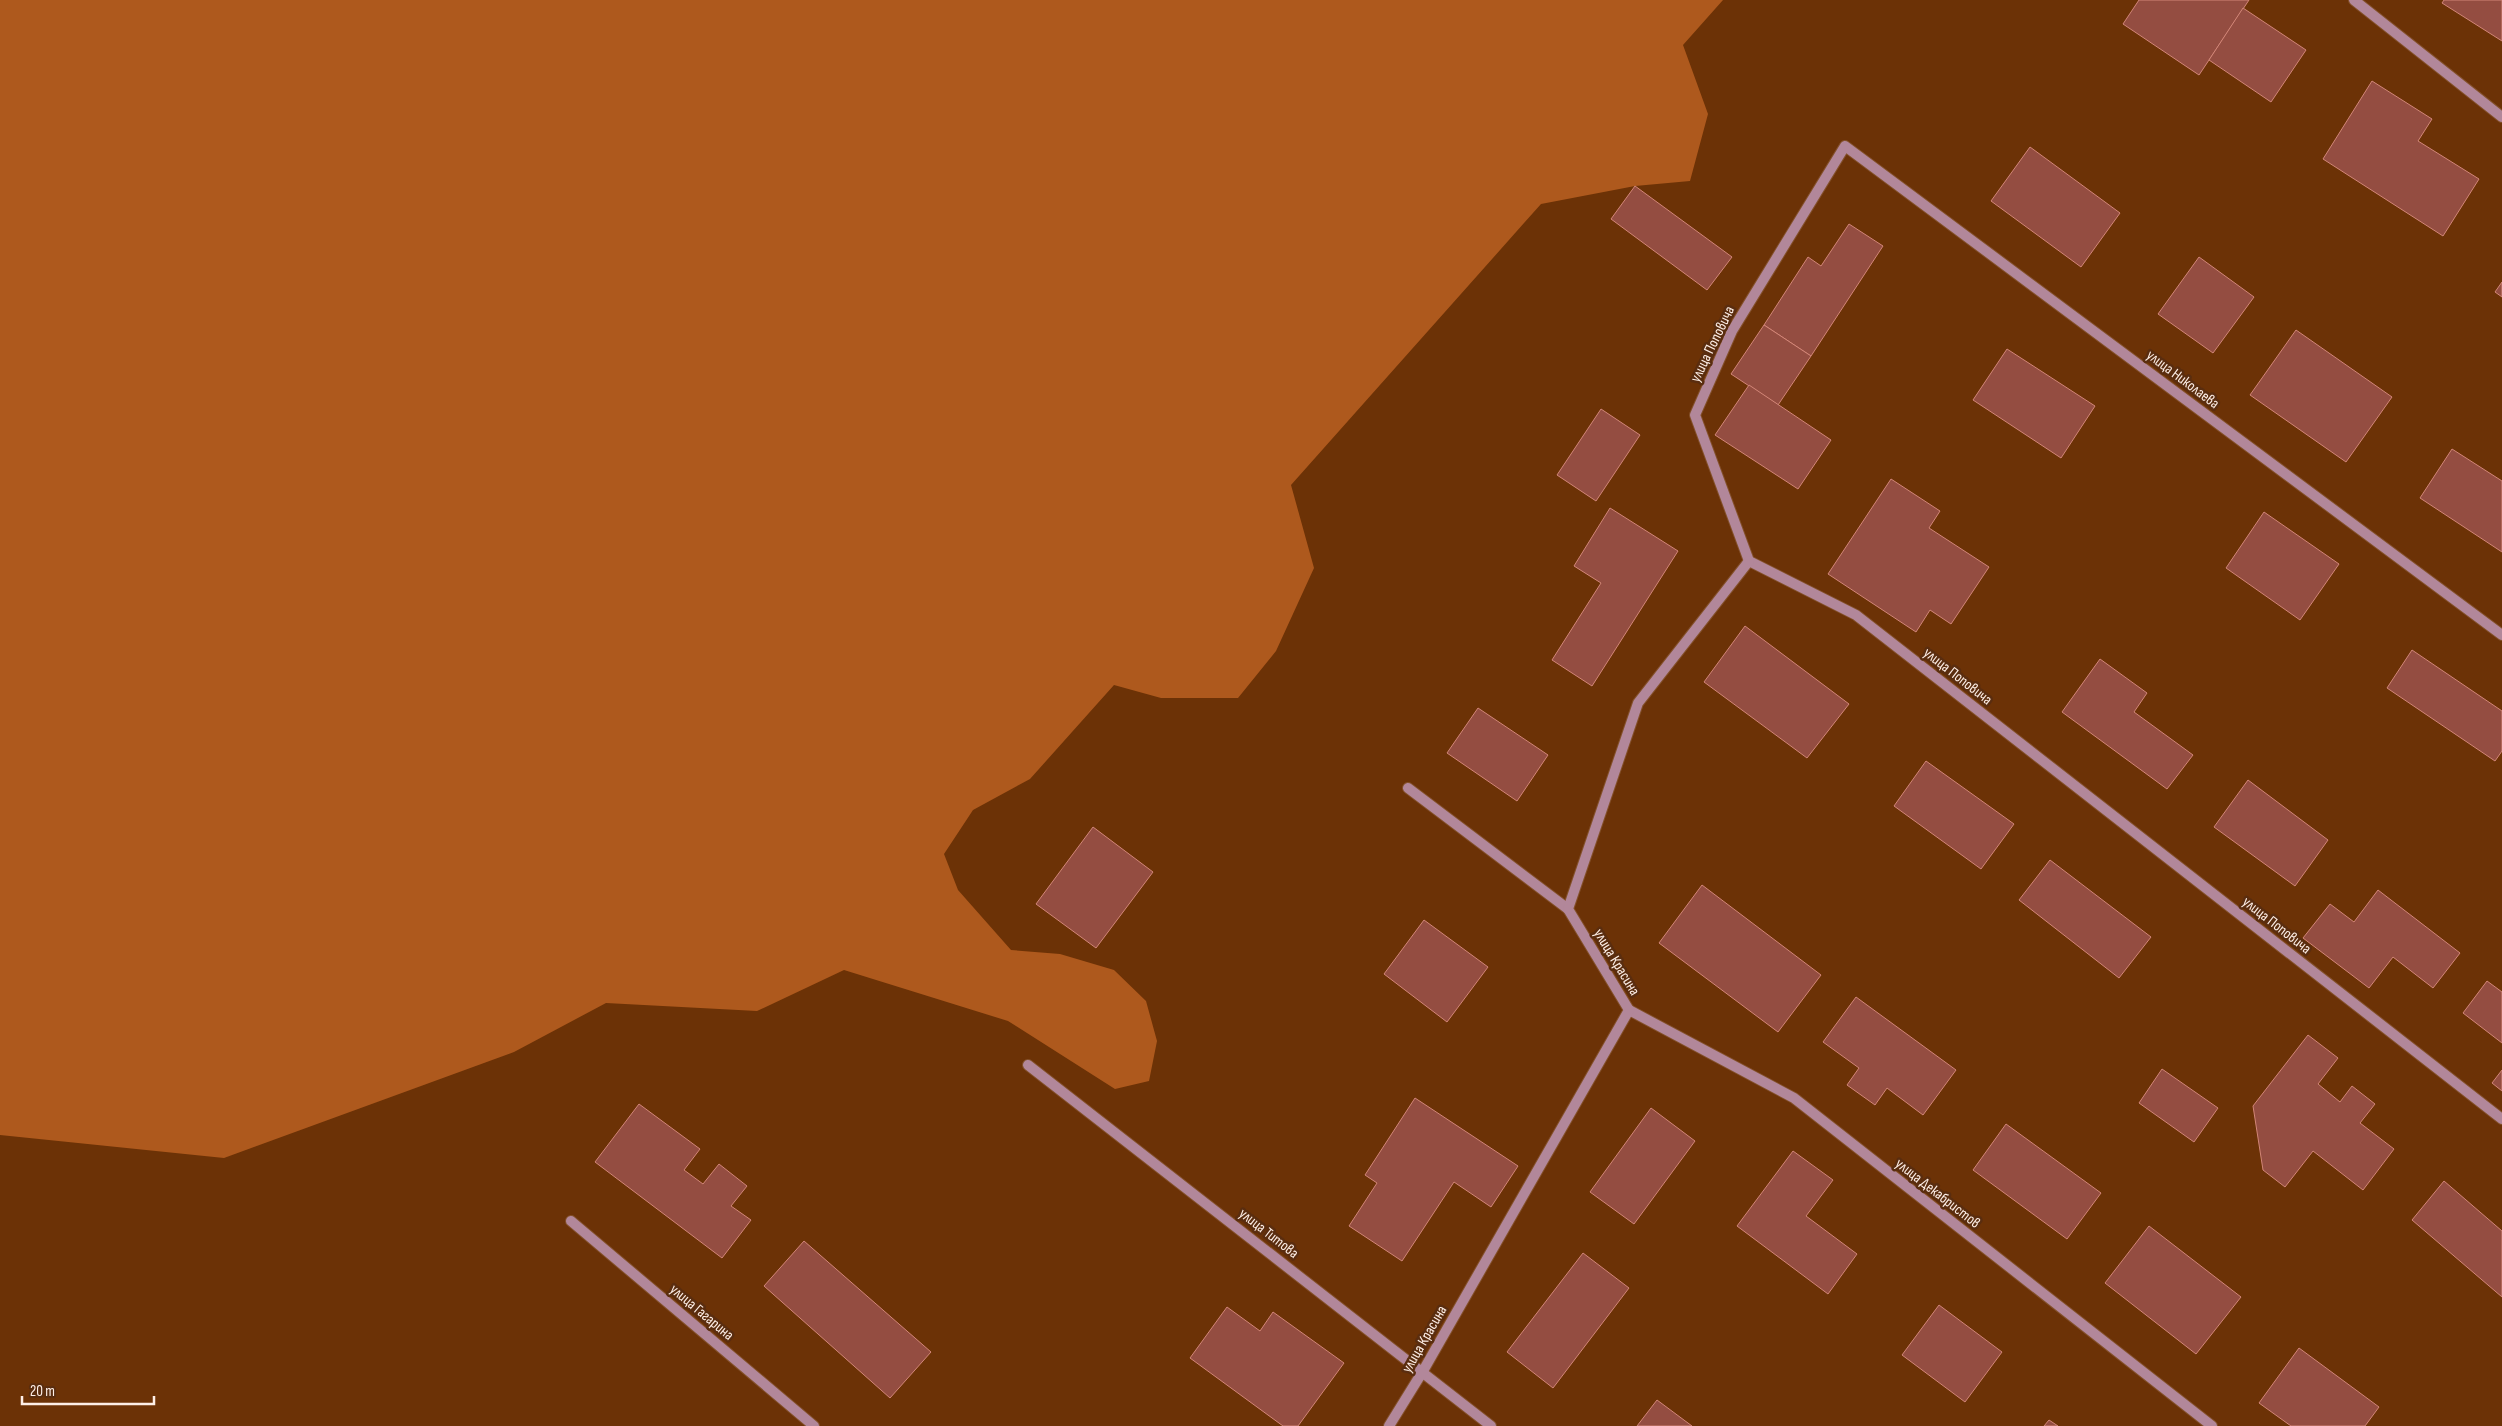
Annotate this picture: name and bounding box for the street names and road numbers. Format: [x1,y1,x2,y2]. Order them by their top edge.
street label: улица Поповича [1686,303,1739,385]
street label: улица Николаева [2142,346,2223,413]
street label: улица Поповича [1919,644,1996,709]
street label: улица Поповича [2238,893,2315,958]
street label: улица Красина [1589,925,1644,999]
street label: улица Декабристов [1891,1154,1984,1233]
street label: улица Титова [1235,1204,1303,1263]
street label: улица Гагарина [666,1280,738,1345]
street label: улица Красина [1398,1302,1451,1376]

